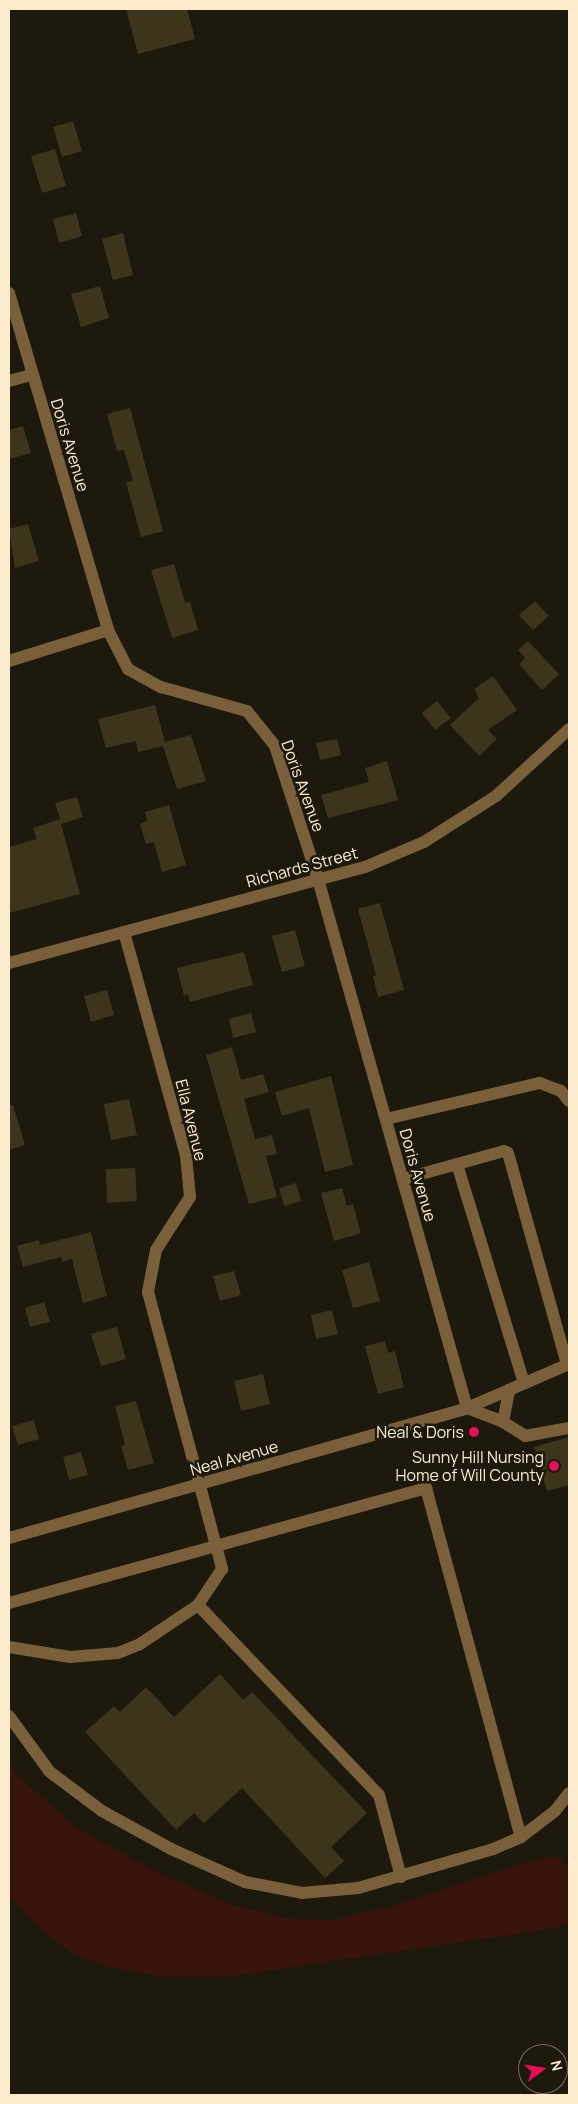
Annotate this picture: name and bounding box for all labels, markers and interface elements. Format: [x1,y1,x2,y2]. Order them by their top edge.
street label: Doris Avenue [47,396,93,494]
street label: Doris Avenue [278,738,328,834]
street label: Richards Street [244,843,360,891]
street label: Ella Avenue [172,1077,210,1163]
street label: Doris Avenue [396,1126,440,1224]
place label: Neal & Doris [376,1422,464,1442]
marker: Neal & Doris [468,1426,480,1438]
street label: Neal Avenue [188,1436,280,1480]
place label: Sunny Hill Nursing Home of Will County [396,1447,544,1485]
marker: Sunny Hill Nursing Home of Will County [548,1460,560,1472]
north arrow [518,2044,568,2094]
text: N [547,2058,568,2073]

